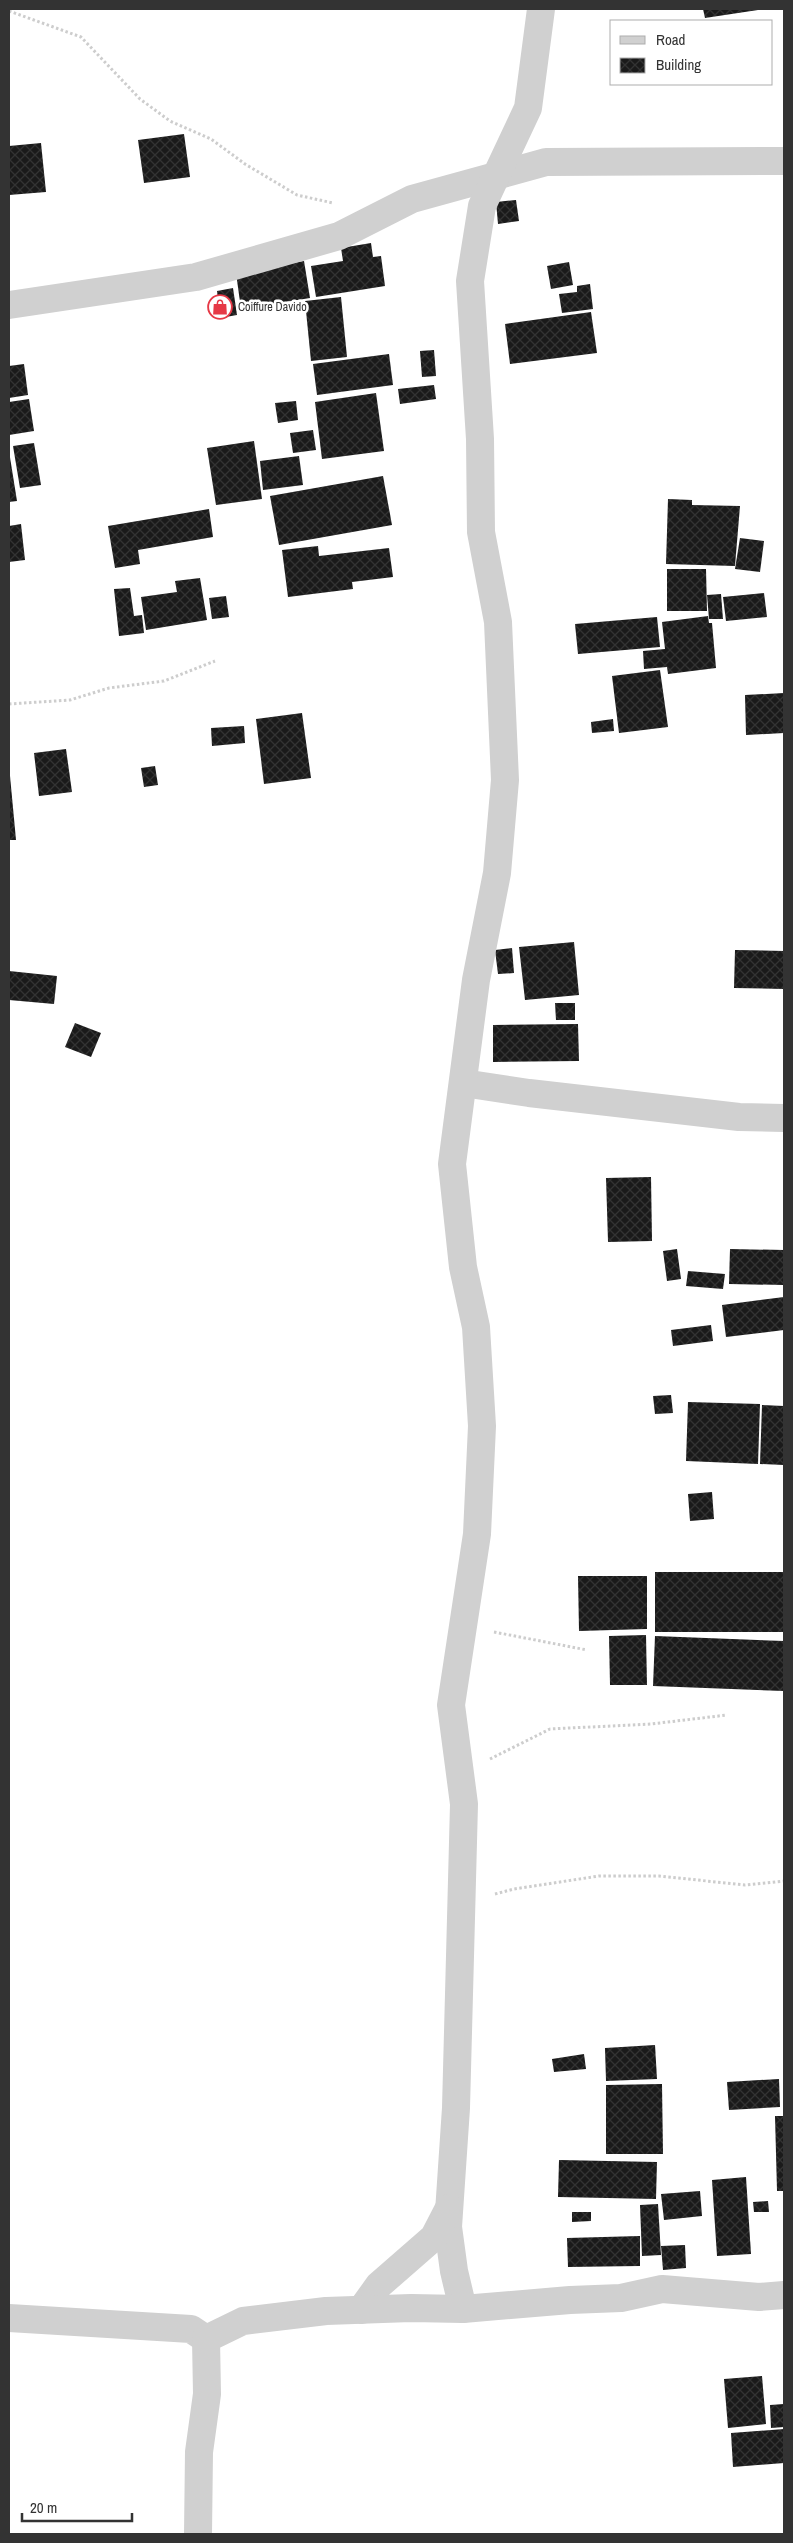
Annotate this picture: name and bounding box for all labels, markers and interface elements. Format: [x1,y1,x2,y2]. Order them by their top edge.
legend [610,20,773,85]
text: Road [656,29,685,50]
text: Building [656,54,701,75]
shop icon: Coiffure Davido [207,294,233,320]
place label: Coiffure Davido [238,299,307,315]
scale bar [22,2490,132,2522]
text: 20 m [30,2497,57,2518]

